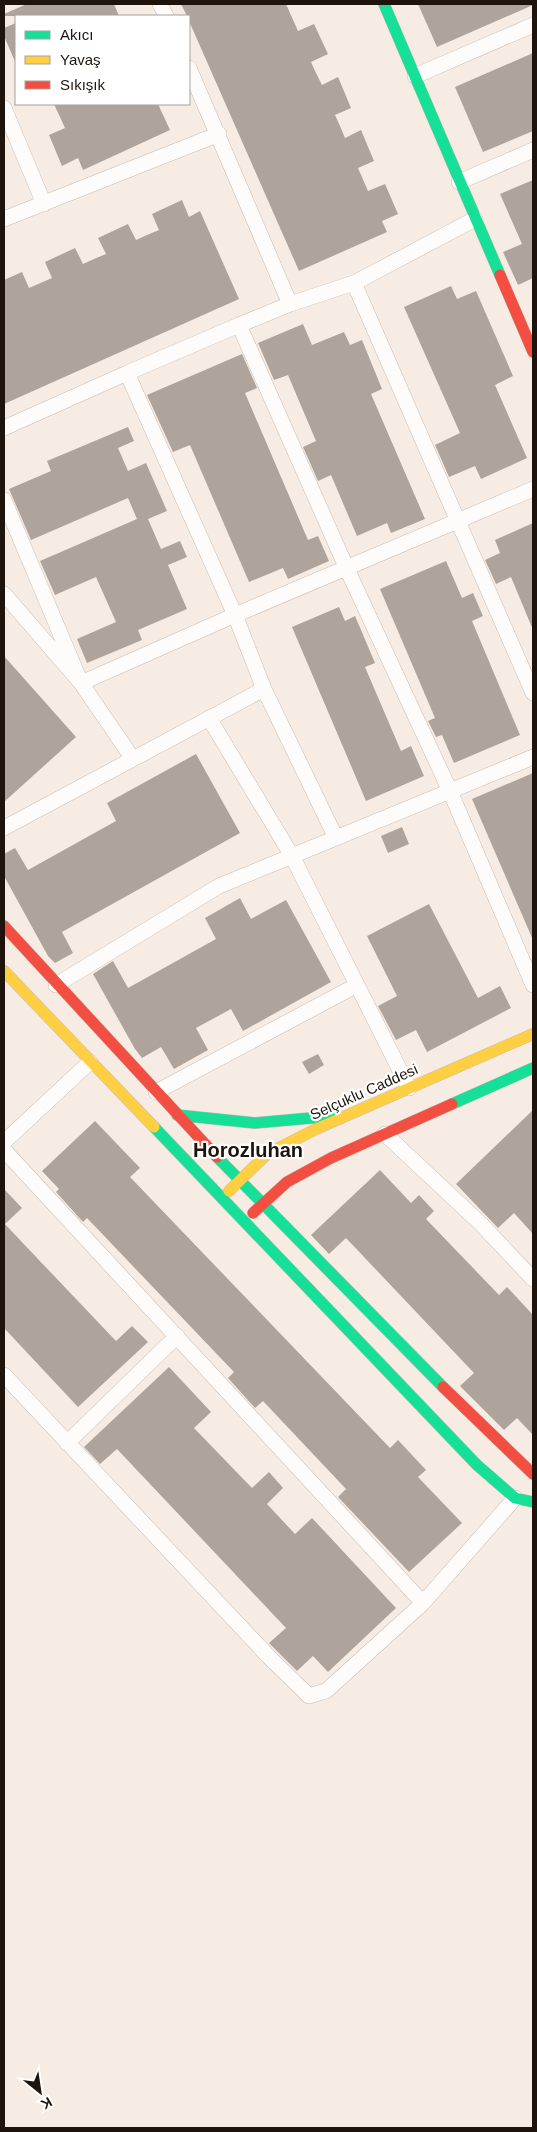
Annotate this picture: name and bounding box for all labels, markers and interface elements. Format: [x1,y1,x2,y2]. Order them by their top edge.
legend [15,15,190,105]
text: Akıcı [60,26,93,43]
text: Yavaş [60,51,101,68]
text: Sıkışık [60,76,106,93]
street label: Selçuklu Caddesi [307,1060,420,1123]
district label: Horozluhan [193,1139,303,1161]
north arrow [15,2067,65,2117]
text: K [38,2094,55,2113]

